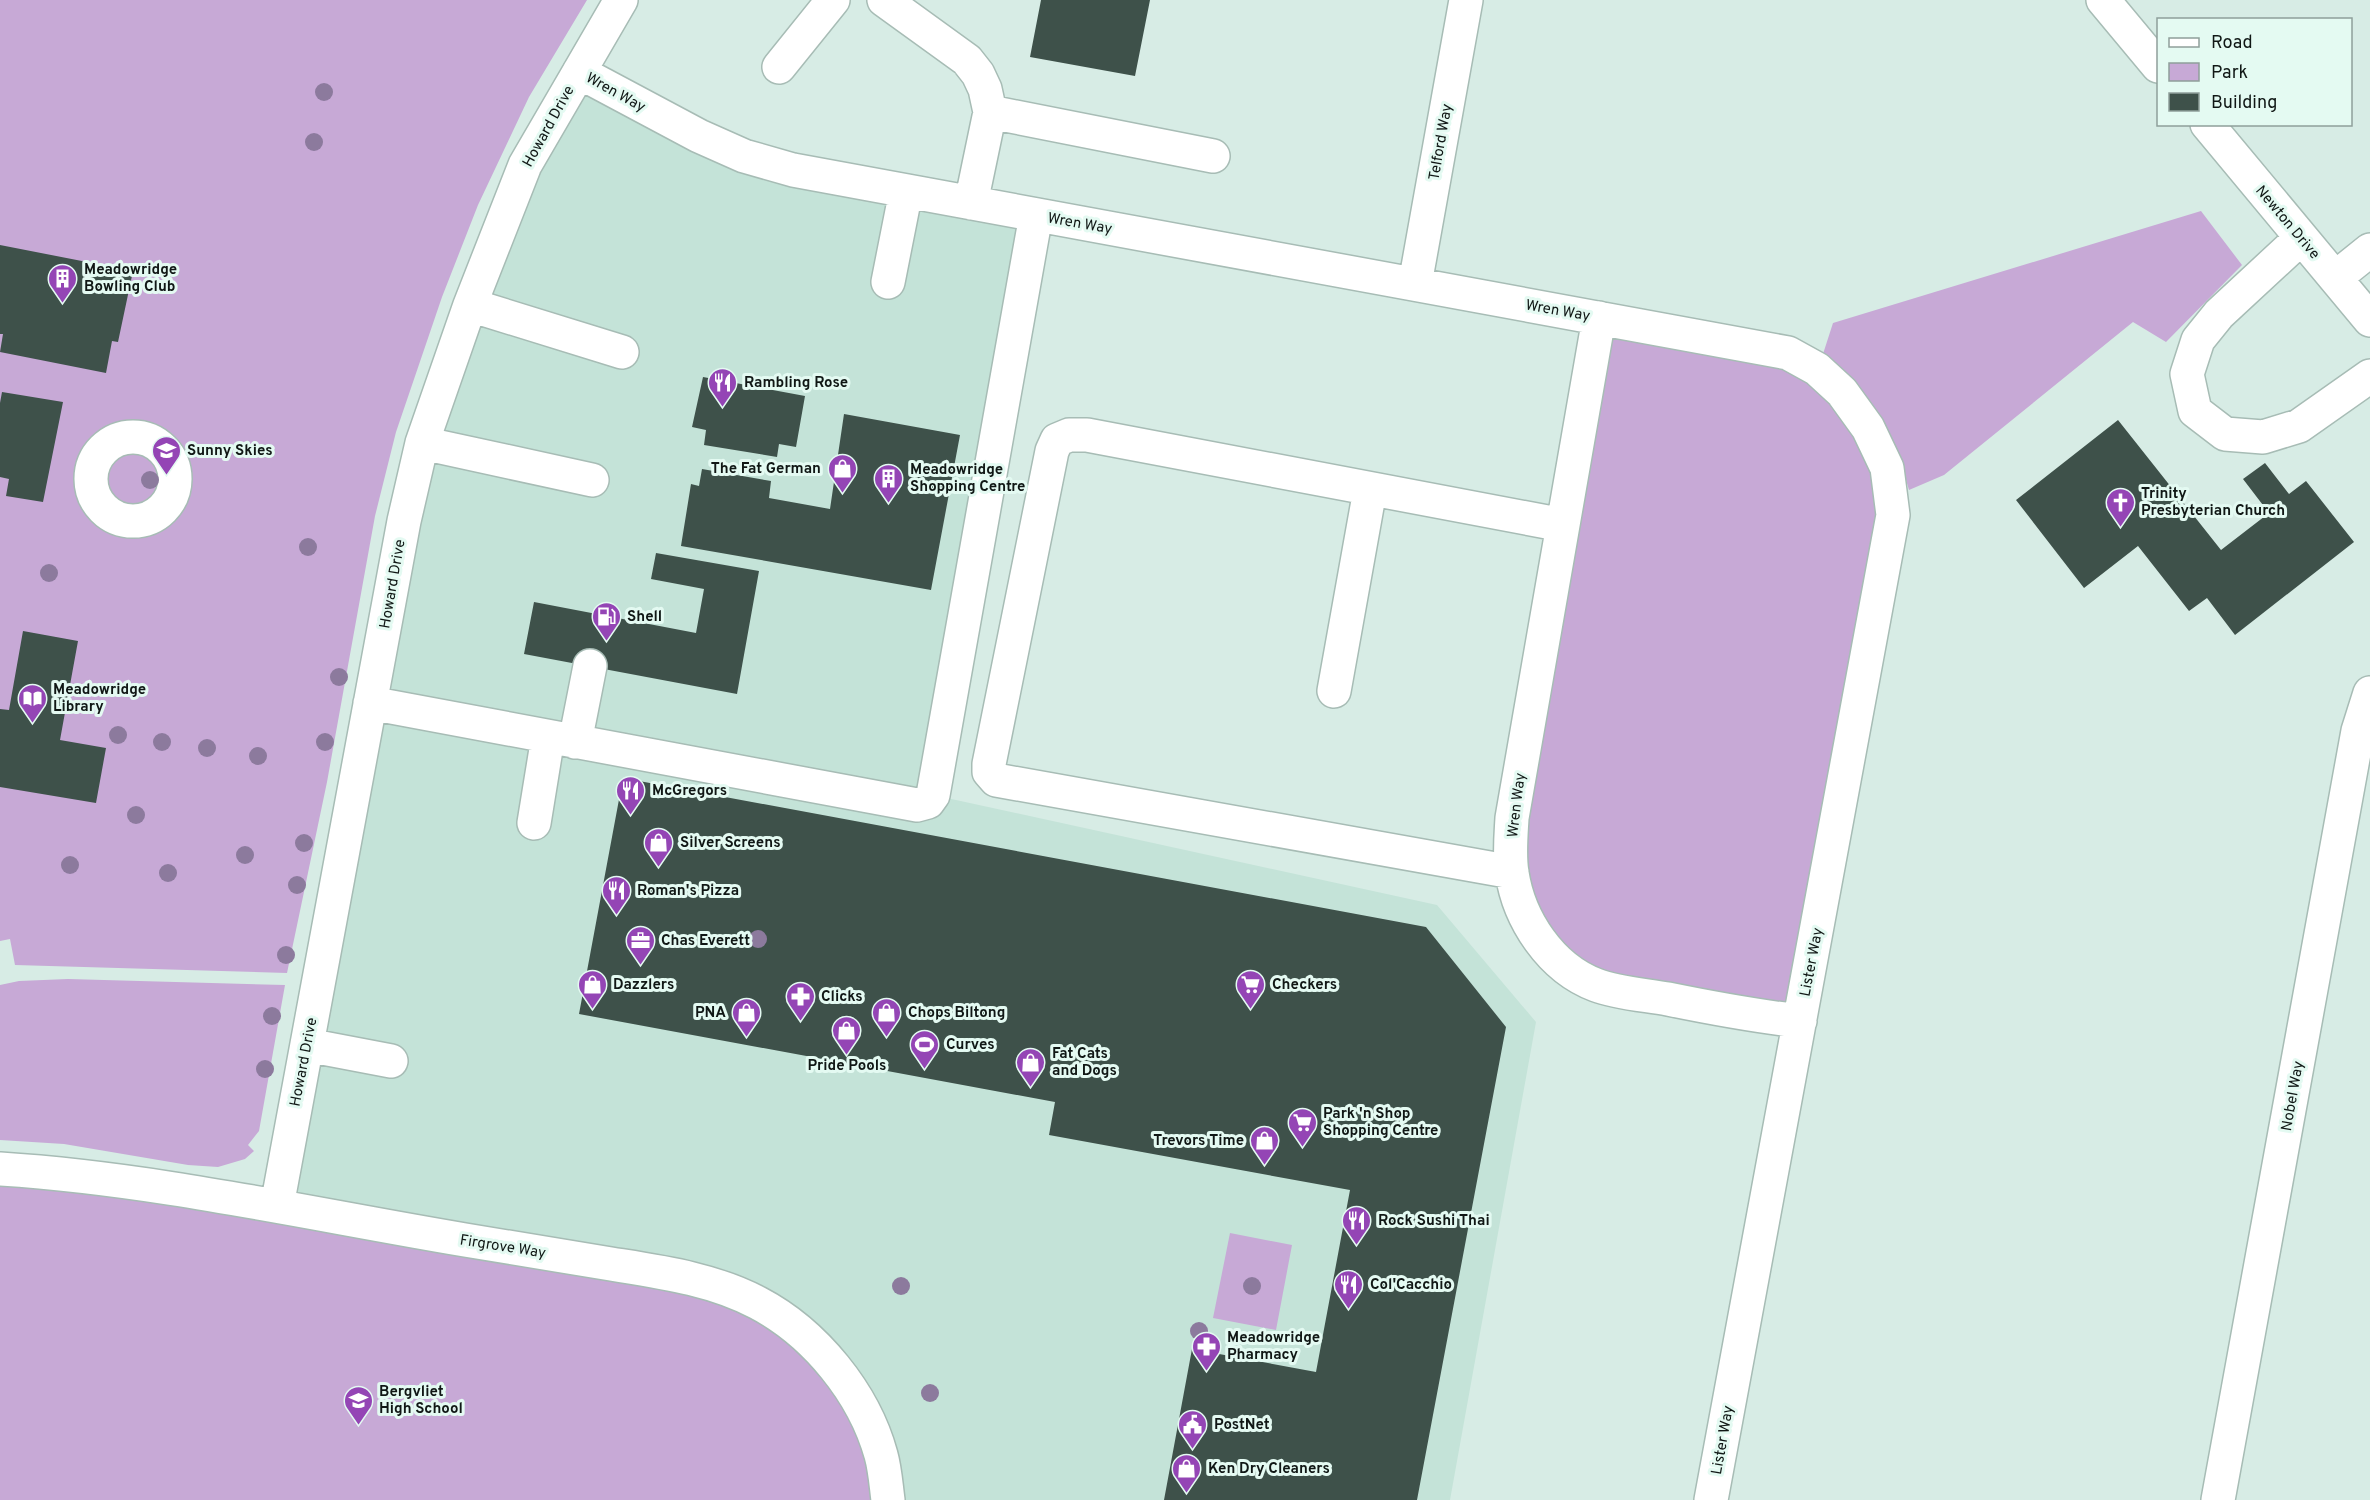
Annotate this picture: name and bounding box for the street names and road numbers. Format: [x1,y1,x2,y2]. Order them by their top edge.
street label: Wren Way [582,69,648,117]
street label: Howard Drive [519,83,580,171]
street label: Telford Way [1425,102,1458,182]
street label: Newton Drive [2250,182,2323,264]
street label: Wren Way [1046,209,1114,240]
street label: Wren Way [1524,296,1592,327]
street label: Howard Drive [376,538,411,630]
street label: Wren Way [1504,772,1531,839]
street label: Lister Way [1796,926,1828,998]
street label: Howard Drive [287,1016,322,1108]
street label: Nobel Way [2278,1060,2309,1133]
street label: Firgrove Way [458,1231,547,1264]
street label: Lister Way [1708,1404,1739,1476]

